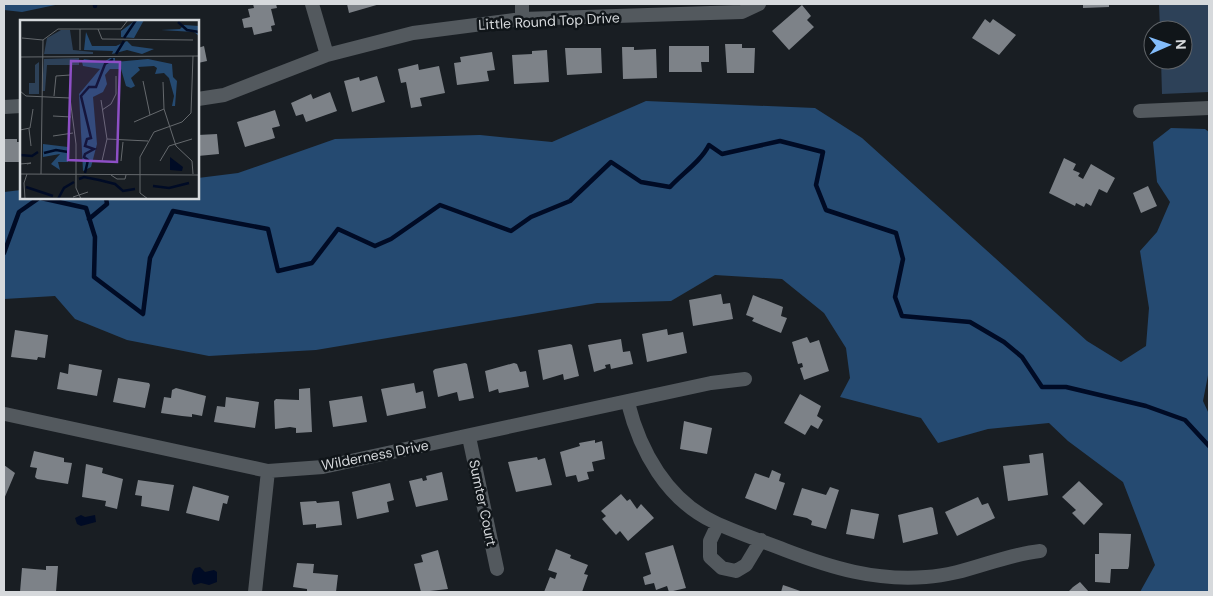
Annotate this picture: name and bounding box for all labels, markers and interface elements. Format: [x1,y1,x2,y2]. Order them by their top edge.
street label: Little Round Top Drive [478,8,620,34]
inset map [20,20,199,199]
north arrow [1143,20,1193,70]
text: N [1172,39,1190,50]
street label: Wilderness Drive [320,436,430,474]
street label: Sumter Court [465,458,501,548]

